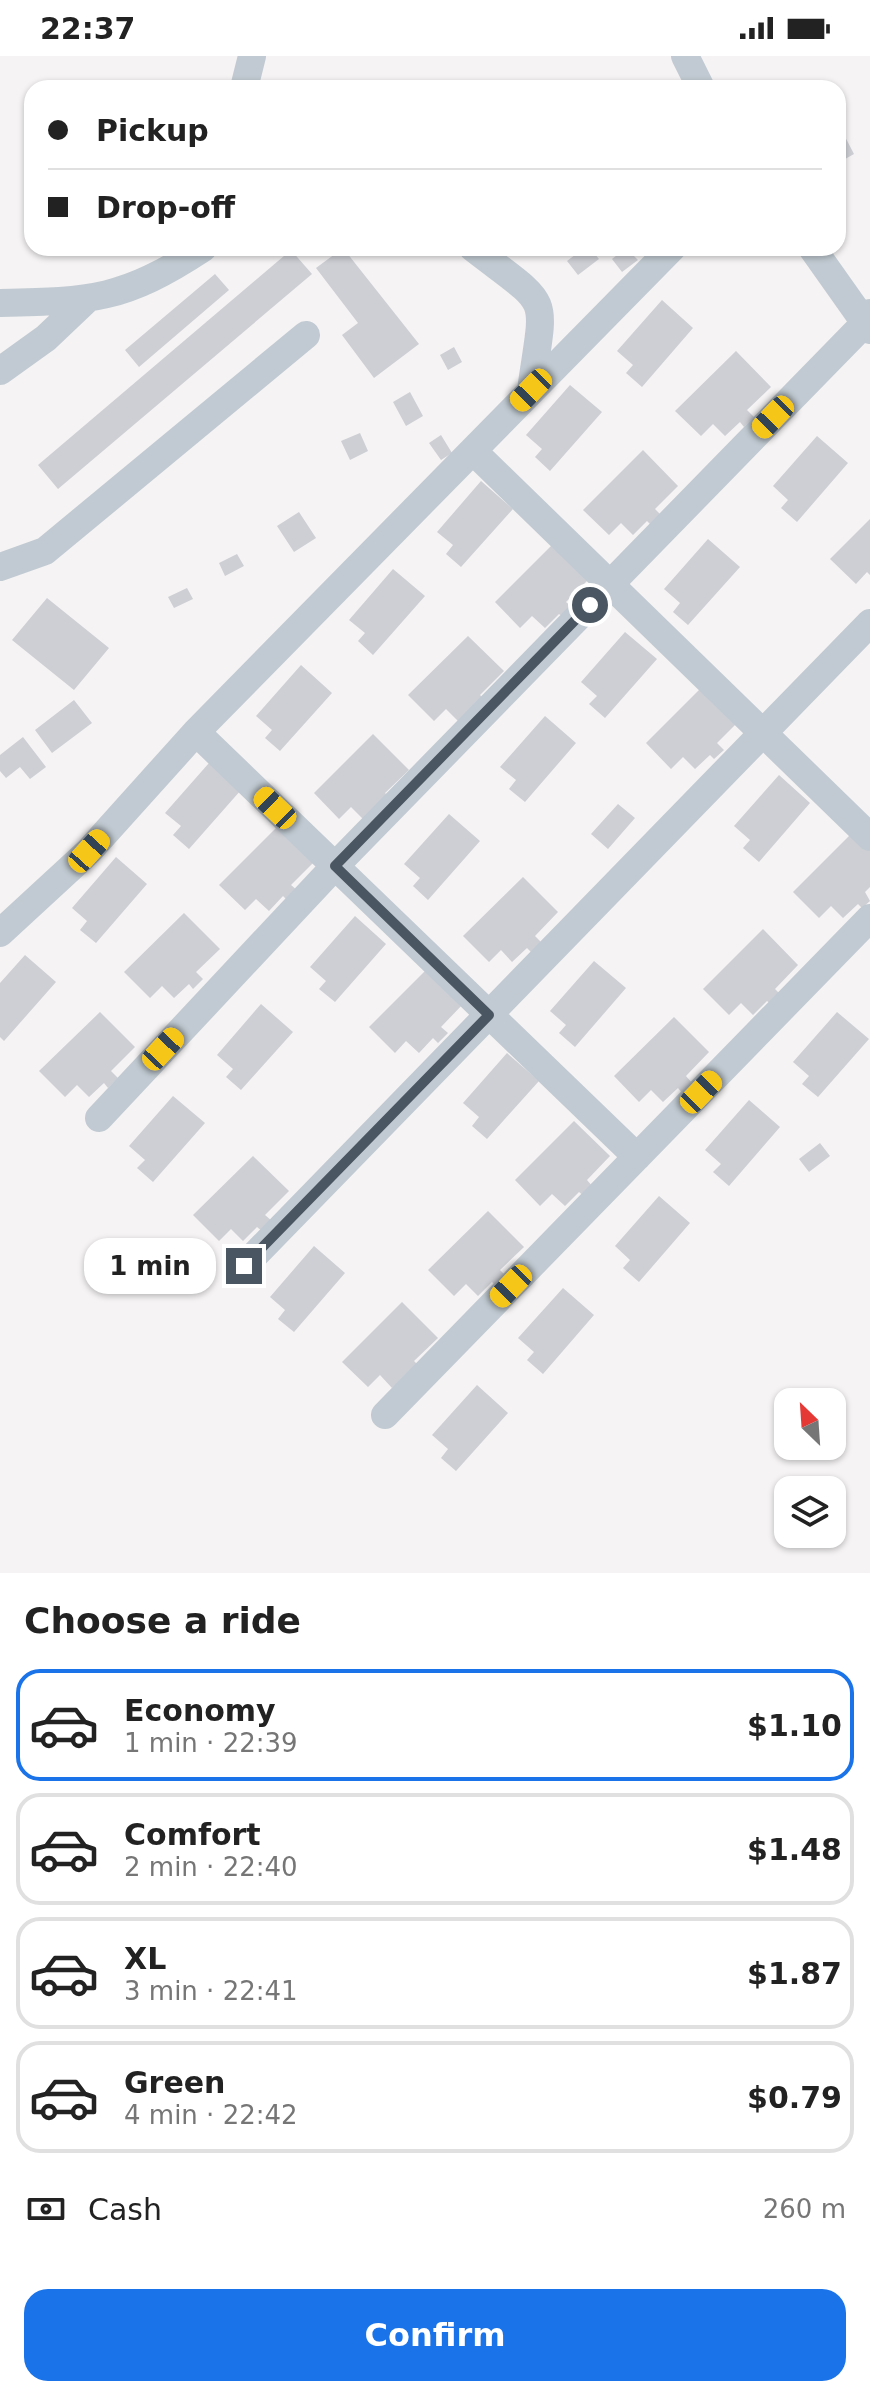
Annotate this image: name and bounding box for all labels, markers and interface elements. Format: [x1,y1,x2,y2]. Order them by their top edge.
text: 22:37 [40,11,136,46]
text: Pickup [96,113,209,148]
text: Drop-off [96,190,235,225]
car [506,364,556,416]
car [748,391,798,443]
route start [572,587,608,623]
car [249,783,301,833]
car [64,825,114,877]
car [138,1023,188,1075]
car [676,1066,726,1118]
callout: 1 min [84,1238,216,1294]
route end [226,1248,262,1284]
text: 1 min [109,1251,191,1281]
car [486,1260,536,1312]
north arrow [774,1388,846,1460]
map controls [774,1388,846,1548]
button: layers [774,1476,846,1548]
text: Choose a ride [24,1600,301,1641]
icon: car [28,1689,100,1761]
text: Economy [124,1693,276,1728]
text: $1.10 [747,1708,842,1743]
text: 1 min · 22:39 [124,1728,298,1758]
icon: car [28,1813,100,1885]
text: Comfort [124,1817,261,1852]
text: $1.48 [747,1832,842,1867]
text: 2 min · 22:40 [124,1852,298,1882]
icon: car [28,1937,100,2009]
text: XL [124,1941,166,1976]
text: $1.87 [747,1956,842,1991]
text: 3 min · 22:41 [124,1976,298,2006]
icon: car [28,2061,100,2133]
text: Green [124,2065,225,2100]
text: $0.79 [747,2080,842,2115]
text: 4 min · 22:42 [124,2100,298,2130]
icon: cash [24,2187,68,2231]
text: Cash [88,2192,162,2227]
text: 260 m [763,2194,846,2224]
button: Confirm [24,2289,846,2381]

